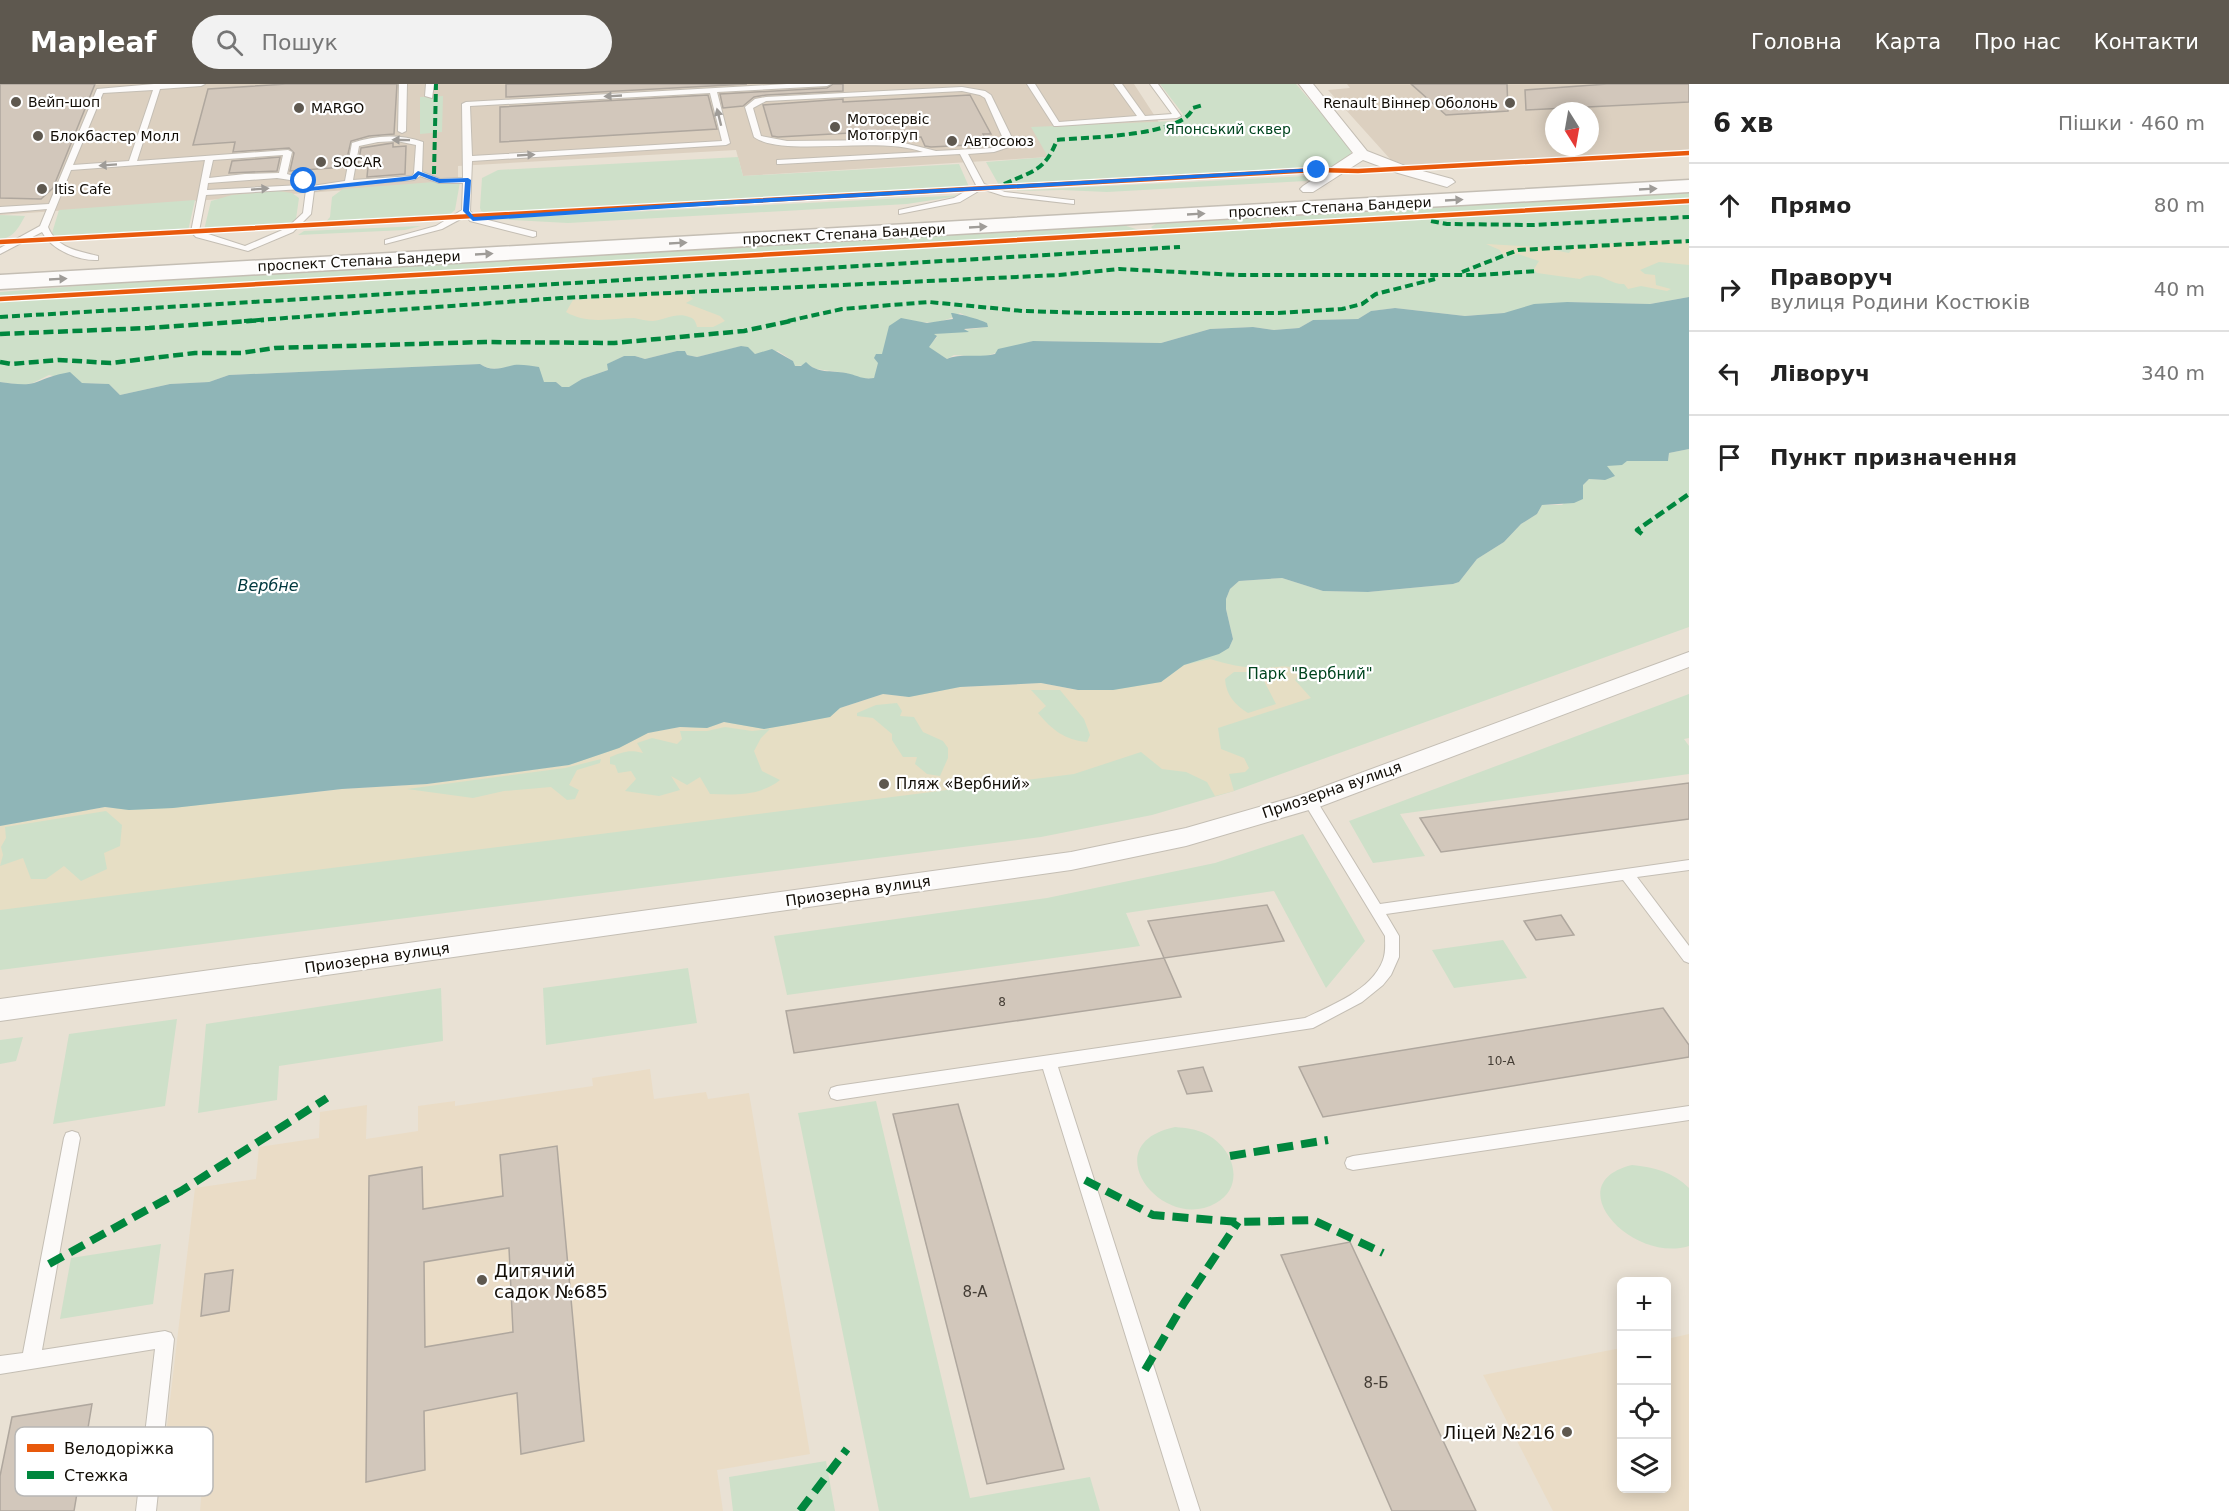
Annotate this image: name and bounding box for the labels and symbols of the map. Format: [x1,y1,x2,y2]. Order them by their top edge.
one-way arrow [603,91,622,100]
place label: Вейп-шоп [28,94,100,110]
marker: Вейп-шоп [9,95,23,109]
place label: Renault Віннер Оболонь [1323,95,1498,111]
marker: Renault Віннер Оболонь [1503,96,1517,110]
place label: MARGO [311,100,364,116]
marker: MARGO [292,101,306,115]
north arrow [1545,102,1599,156]
one-way arrow [714,108,724,126]
place label: Мотосервіс Мотогруп [847,111,929,143]
marker: Мотосервіс Мотогруп [828,120,842,134]
park label: Японський сквер [1165,121,1291,137]
place label: Блокбастер Молл [50,128,179,144]
marker: Блокбастер Молл [31,129,45,143]
place label: Автосоюз [964,133,1034,149]
marker: Автосоюз [945,134,959,148]
one-way arrow [392,135,411,145]
one-way arrow [517,151,536,160]
place label: SOCAR [333,154,382,170]
marker: SOCAR [314,155,328,169]
route end [1303,156,1329,182]
one-way arrow [99,160,118,170]
route start [290,167,316,193]
place label: Itis Cafe [54,181,111,197]
marker: Itis Cafe [35,182,49,196]
one-way arrow [251,184,270,193]
one-way arrow [1639,184,1658,193]
street label: проспект Степана Бандери [1228,194,1432,220]
one-way arrow [1444,195,1463,204]
one-way arrow [1187,210,1206,219]
street label: проспект Степана Бандери [742,221,946,247]
one-way arrow [968,222,987,231]
one-way arrow [669,239,688,248]
street label: проспект Степана Бандери [257,248,461,274]
one-way arrow [474,250,493,259]
one-way arrow [49,274,68,283]
water label: Вербне [237,576,299,595]
park label: Парк "Вербний" [1247,665,1373,683]
street label: Приозерна вулиця [1260,758,1404,822]
place label: Пляж «Вербний» [896,775,1030,793]
marker: Пляж «Вербний» [877,777,891,791]
street label: Приозерна вулиця [784,872,932,910]
street label: Приозерна вулиця [303,939,451,977]
house number: 8 [998,995,1006,1009]
house number: 10-А [1487,1054,1516,1068]
place label: Дитячий садок №685 [494,1260,608,1302]
marker: Дитячий садок №685 [475,1273,489,1287]
house number: 8-А [962,1283,988,1301]
house number: 8-Б [1363,1374,1389,1392]
place label: Ліцей №216 [1443,1422,1555,1443]
marker: Ліцей №216 [1560,1425,1574,1439]
legend [15,1427,213,1496]
text: Велодоріжка [64,1439,174,1458]
text: Стежка [64,1466,128,1485]

